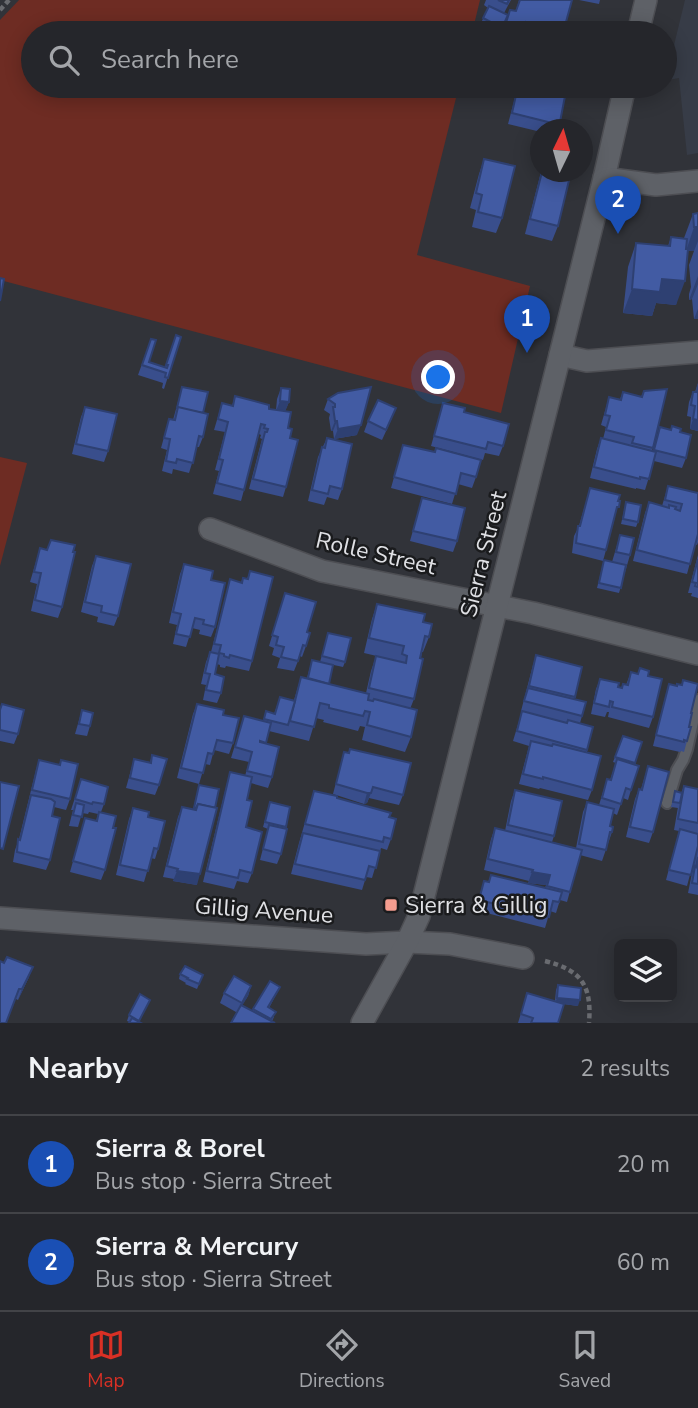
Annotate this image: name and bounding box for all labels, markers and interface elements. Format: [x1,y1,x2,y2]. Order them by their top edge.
search box [21,21,677,98]
icon: search [45,41,83,79]
text: Search here [101,42,239,77]
north arrow [530,119,593,182]
pin: 2 [595,176,641,234]
pin: 1 [504,295,550,353]
your location [421,360,455,394]
street label: Sierra Street [453,487,514,620]
street label: Rolle Street [313,525,440,583]
street label: Gillig Avenue [194,890,334,931]
place label: Sierra & Gillig [405,890,548,921]
marker: Sierra & Gillig [383,897,399,913]
map controls [614,939,677,1002]
button: layers [614,939,677,1002]
text: Nearby [28,1048,128,1089]
text: 2 results [580,1053,670,1084]
text: Sierra & Borel [95,1131,265,1166]
text: 1 [44,1149,58,1180]
text: 20 m [617,1149,670,1180]
text: Bus stop · Sierra Street [95,1166,332,1197]
text: Sierra & Mercury [95,1229,298,1264]
text: 2 [44,1247,58,1278]
text: 60 m [617,1247,670,1278]
text: Bus stop · Sierra Street [95,1264,332,1295]
tab: Map [87,1326,125,1394]
tab: Directions [299,1326,385,1394]
tab: Saved [559,1326,611,1394]

